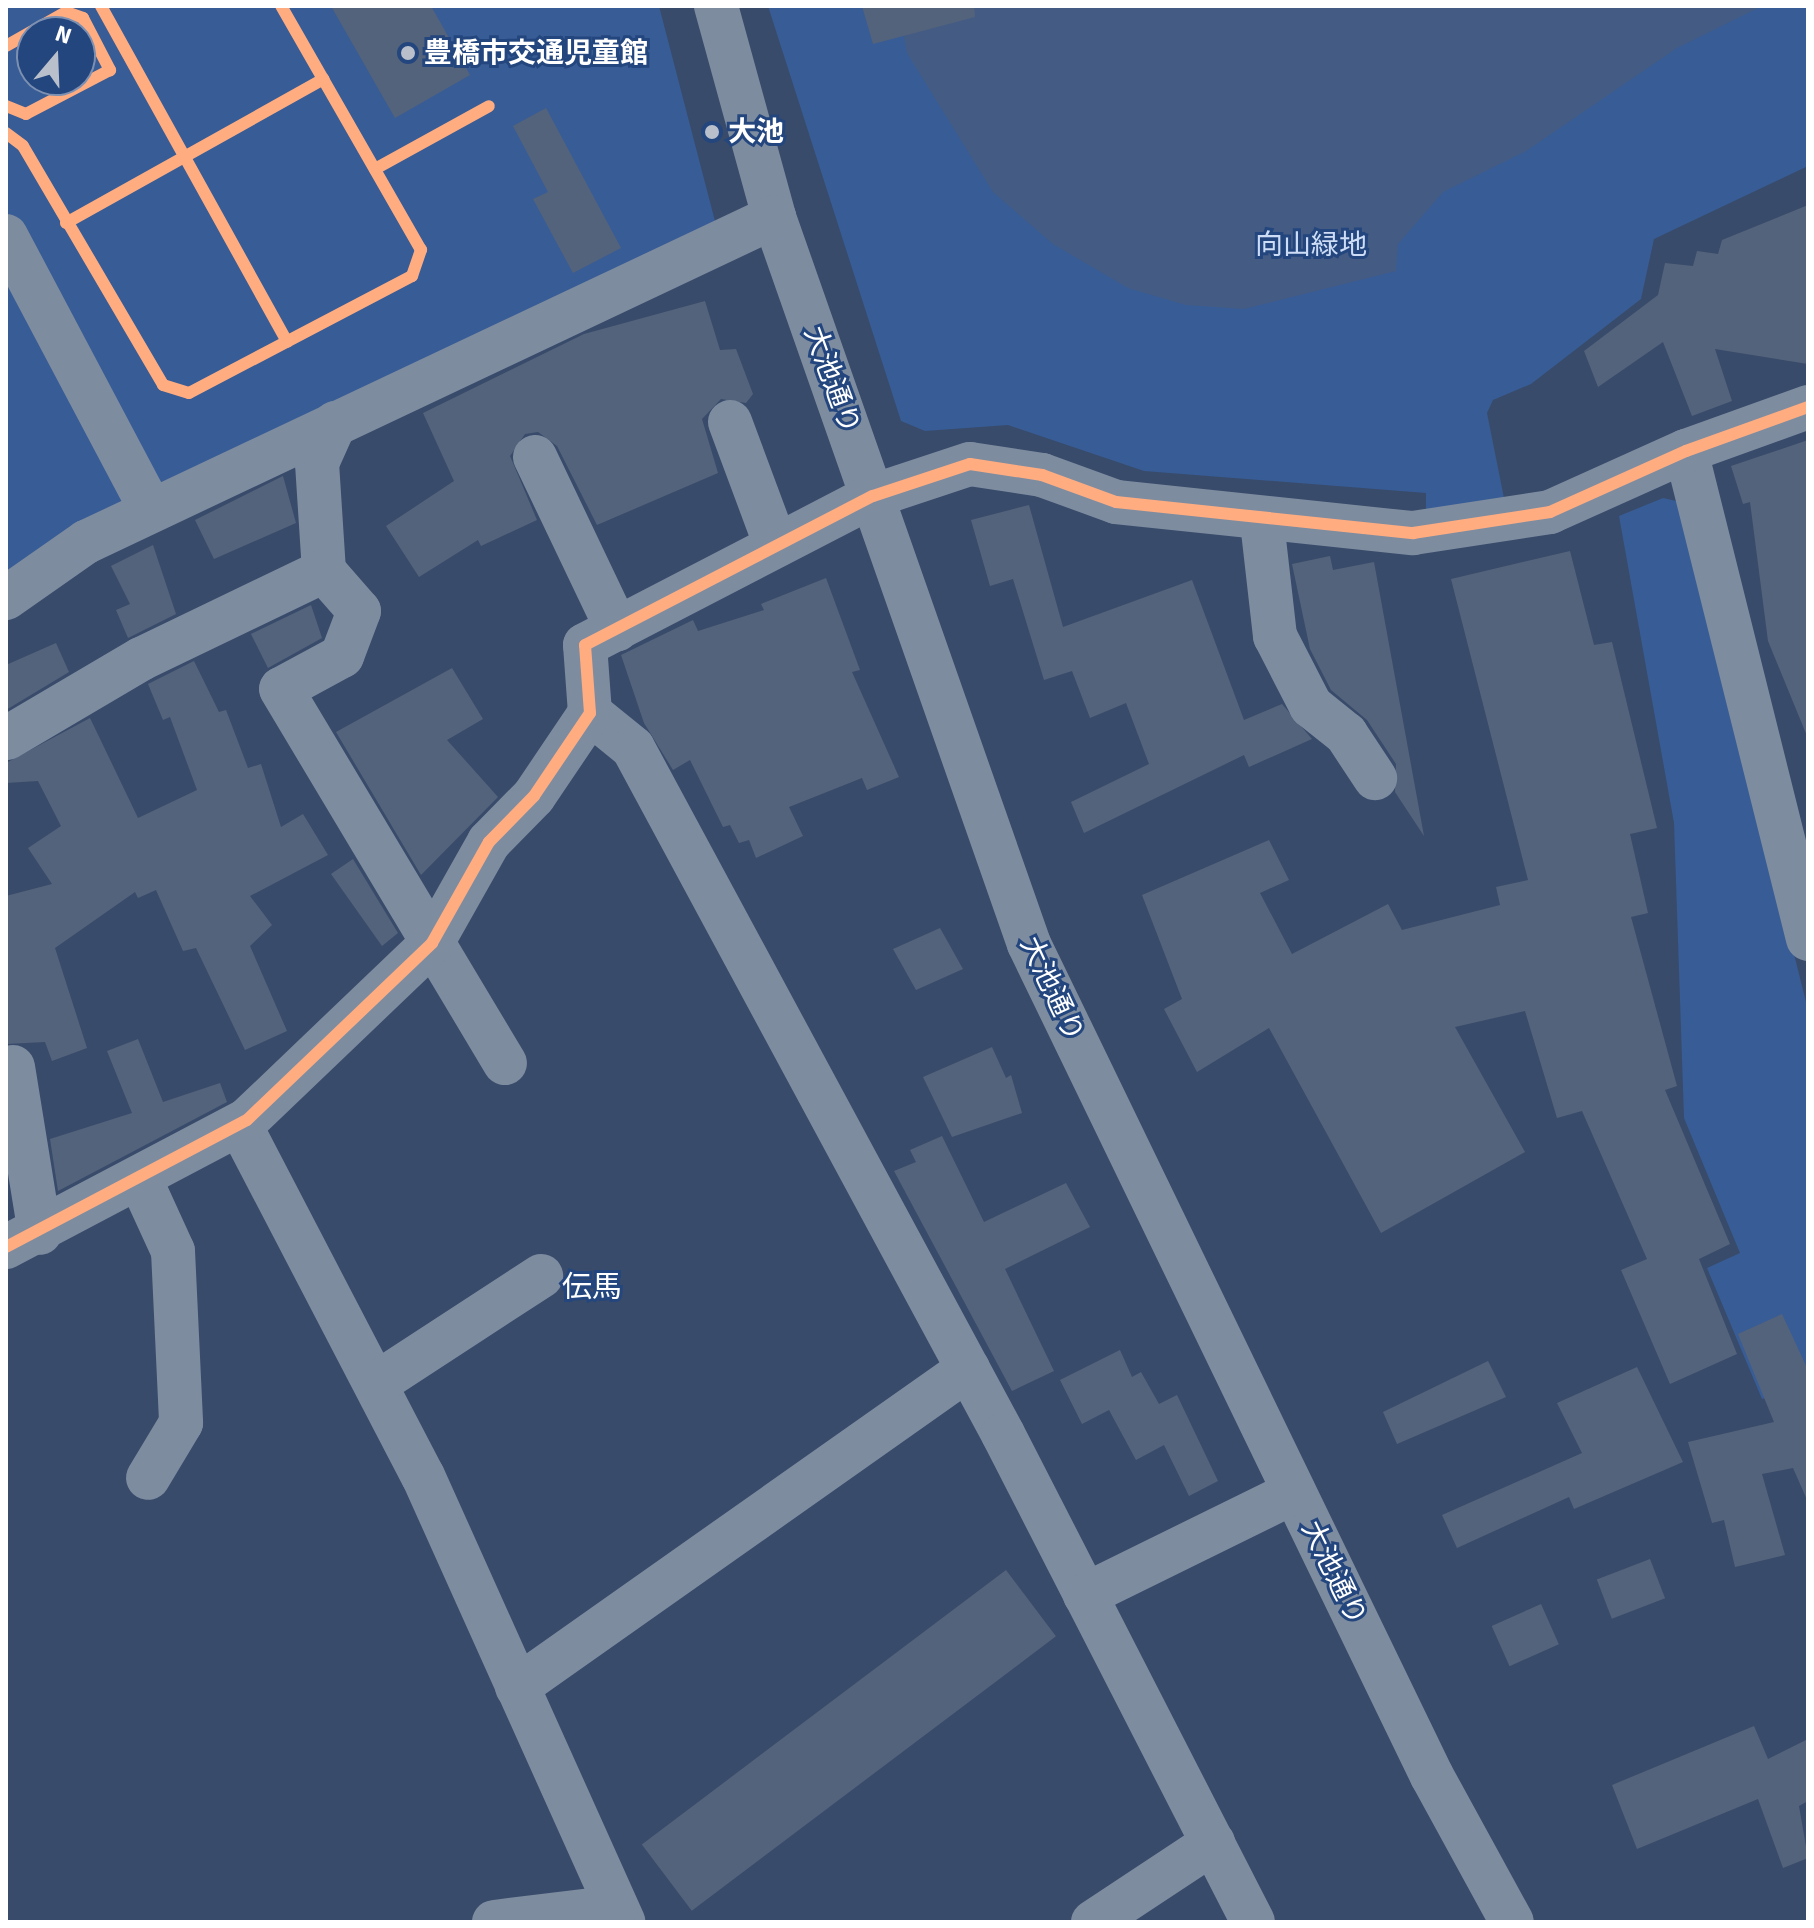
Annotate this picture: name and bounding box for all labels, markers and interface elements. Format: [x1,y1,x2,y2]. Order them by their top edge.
north arrow [16,16,96,96]
text: N [52,19,75,50]
place label: 豊橋市交通児童館 [424,36,648,70]
marker: 豊橋市交通児童館 [399,44,417,62]
place label: 大池 [728,115,784,149]
marker: 大池 [703,123,721,141]
park label: 向山緑地 [1255,228,1367,262]
street label: 大池通り [797,322,867,438]
street label: 大池通り [1013,931,1091,1047]
district label: 伝馬 [562,1270,622,1306]
street label: 大池通り [1294,1515,1374,1631]

